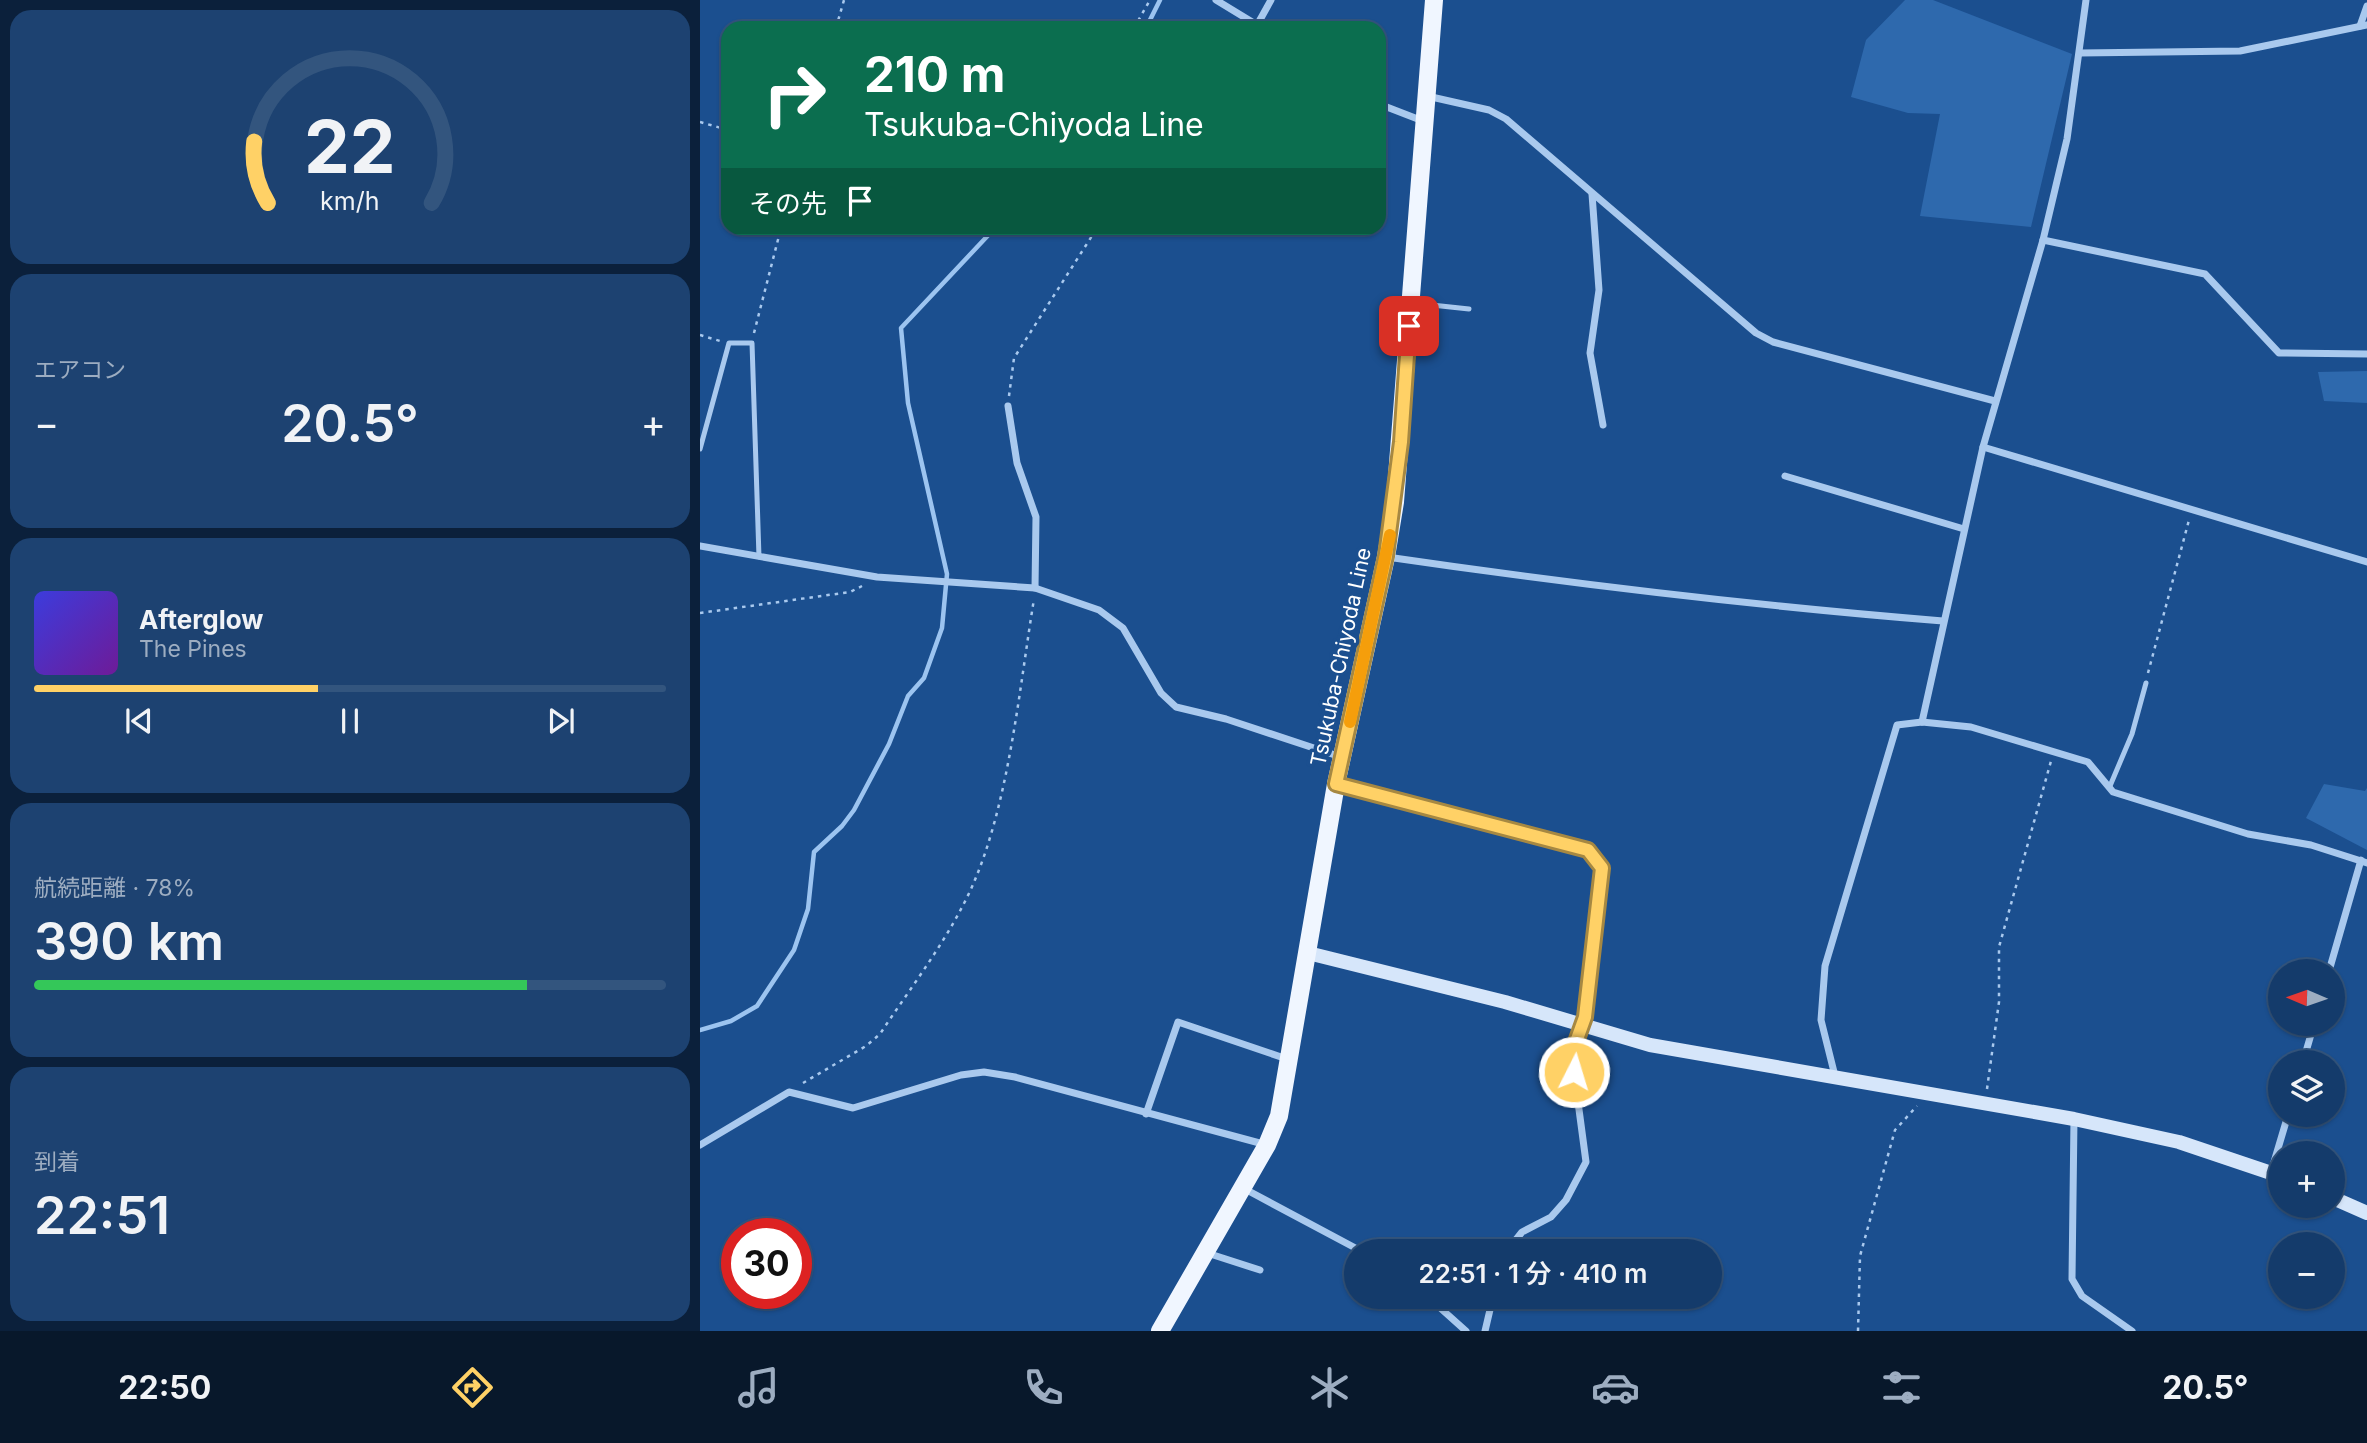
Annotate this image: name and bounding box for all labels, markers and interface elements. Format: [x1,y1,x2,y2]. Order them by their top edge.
text: 210 m [864,45,1005,104]
icon: right [749,49,840,140]
text: 22 [304,102,396,191]
text: Tsukuba-Chiyoda Line [864,105,1204,144]
icon: arrive [841,182,879,220]
text: km/h [320,186,380,216]
text: その先 [749,188,827,219]
pin [1379,296,1439,356]
icon: arrive [1390,307,1428,345]
text: エアコン [34,356,126,384]
text: 20.5° [281,392,419,455]
text: − [34,400,59,446]
text: + [641,400,666,446]
street label: Tsukuba-Chiyoda Line [1305,545,1376,769]
text: Afterglow [139,604,263,635]
text: The Pines [139,635,247,663]
icon: previous [120,702,158,740]
icon: pause [331,702,369,740]
icon: next [542,702,580,740]
text: 航続距離 · 78% [34,874,195,902]
text: 390 km [34,910,224,973]
north arrow [2268,959,2345,1036]
map controls [2268,959,2345,1309]
position arrow [1537,1035,1611,1109]
button: layers [2268,1050,2345,1127]
button: + [2268,1141,2345,1218]
text: 到着 [34,1148,80,1176]
text: 22:51 [34,1184,170,1247]
speed limit sign: 30 [721,1218,812,1309]
button: − [2268,1232,2345,1309]
text: 22:51 · 1 分 · 410 m [1419,1258,1647,1289]
icon: directions [448,1363,497,1412]
icon: music [734,1363,783,1412]
icon: phone [1019,1363,1068,1412]
icon: climate [1305,1363,1354,1412]
icon: car [1591,1363,1640,1412]
icon: filters [1877,1363,1926,1412]
text: 22:50 [118,1368,211,1407]
text: 20.5° [2162,1368,2249,1407]

